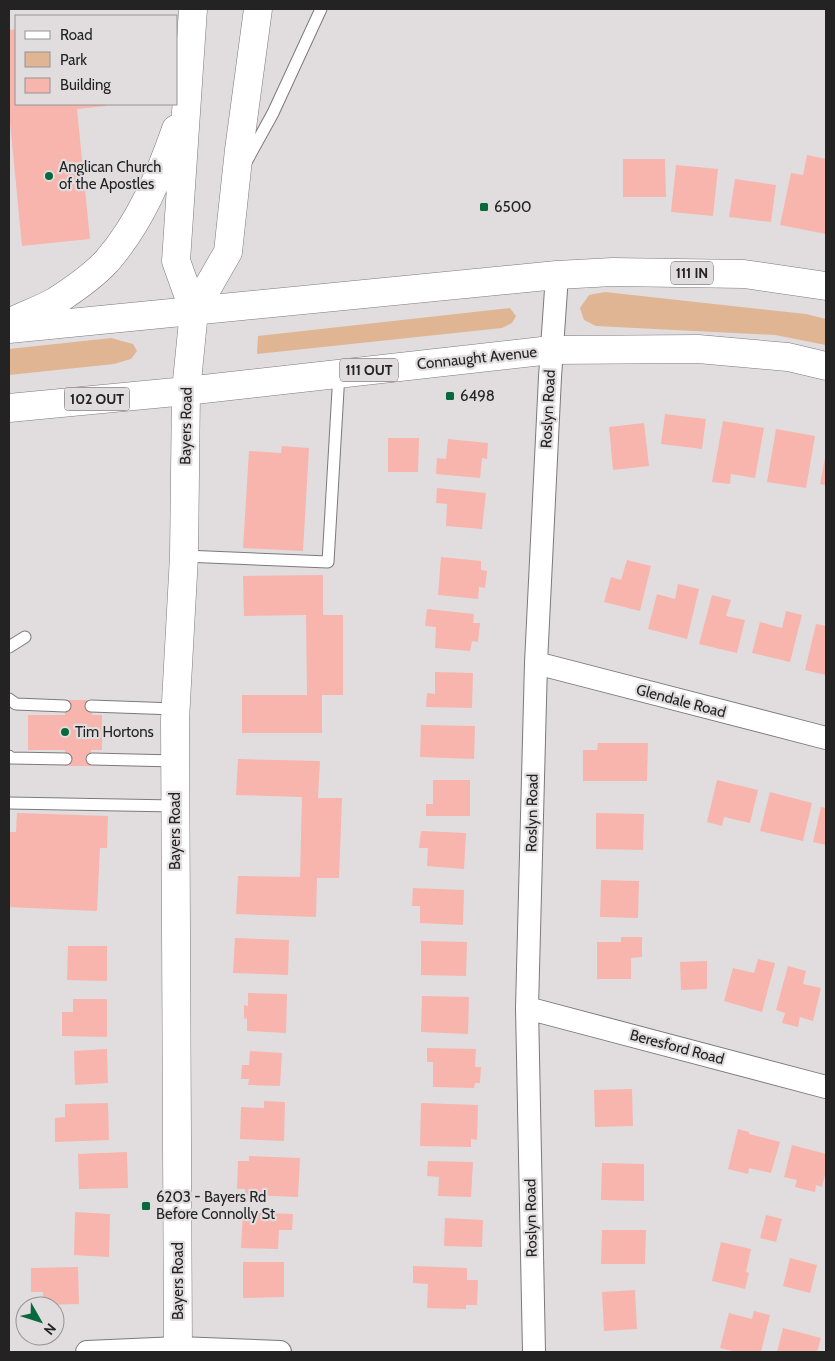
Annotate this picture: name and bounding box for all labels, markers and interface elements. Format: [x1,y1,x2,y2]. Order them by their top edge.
legend [15,15,178,105]
text: Road [60,26,93,44]
text: Park [60,51,87,69]
text: Building [60,76,111,94]
place label: Anglican Church of the Apostles [59,158,161,193]
marker: Anglican Church of the Apostles [43,170,55,182]
place label: 6500 [494,198,532,216]
marker: 6500 [478,201,490,213]
road number: 111 IN [671,262,713,284]
street label: Connaught Avenue [416,343,538,373]
road number: 111 OUT [340,358,398,382]
street label: Roslyn Road [537,369,559,449]
street label: Bayers Road [176,387,196,465]
place label: 6498 [460,387,495,405]
road number: 102 OUT [64,388,130,410]
marker: 6498 [444,390,456,402]
street label: Glendale Road [634,680,728,722]
place label: Tim Hortons [75,723,154,741]
marker: Tim Hortons [59,726,71,738]
street label: Roslyn Road [522,774,542,852]
street label: Bayers Road [166,792,184,870]
street label: Beresford Road [628,1026,726,1068]
street label: Roslyn Road [521,1179,541,1257]
place label: 6203 - Bayers Rd Before Connolly St [156,1188,275,1223]
marker: 6203 - Bayers Rd Before Connolly St [140,1200,152,1212]
street label: Bayers Road [169,1242,187,1320]
north arrow [15,1296,65,1346]
text: N [40,1320,60,1339]

